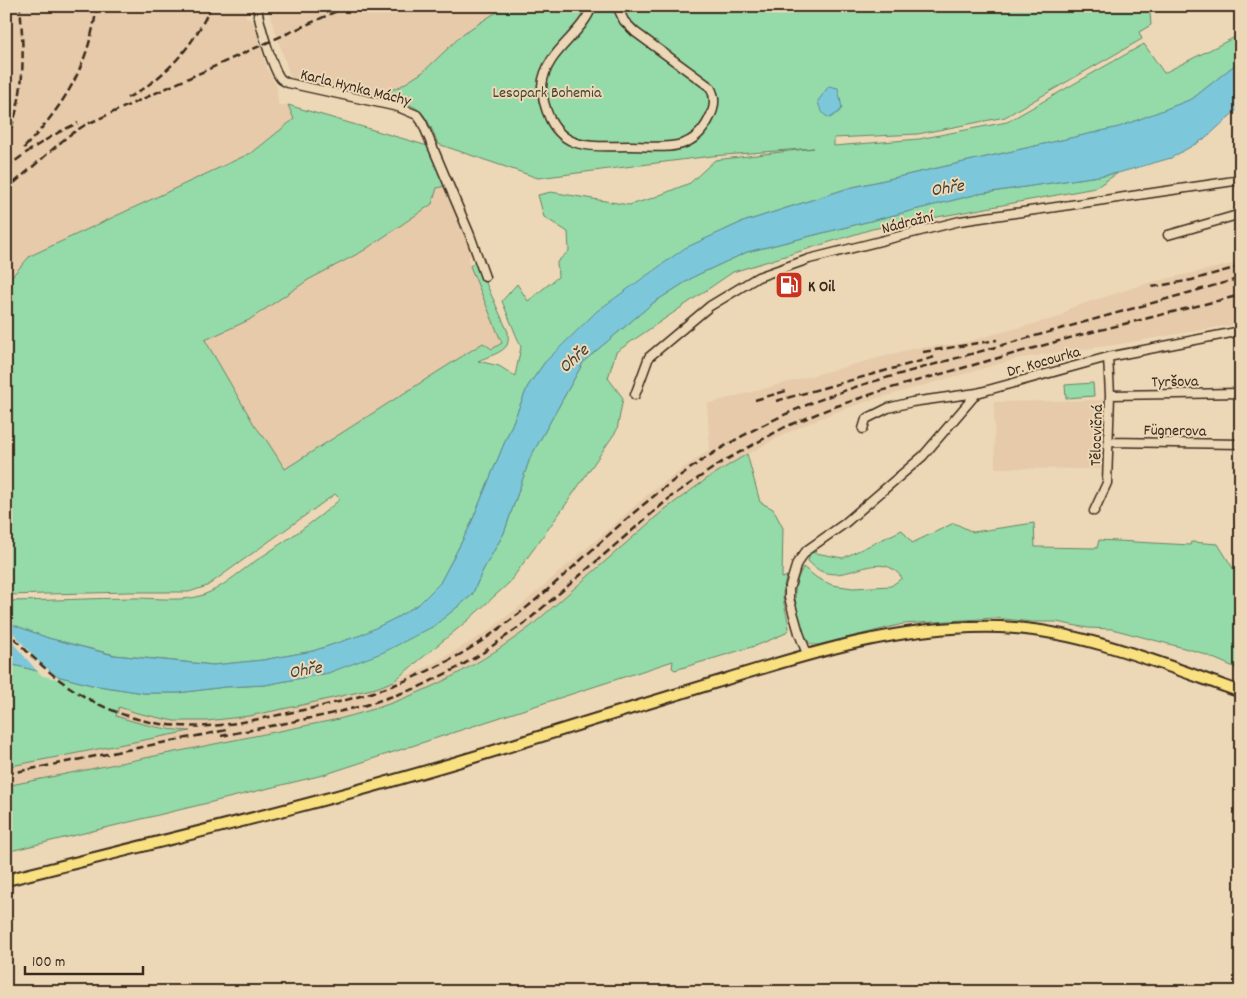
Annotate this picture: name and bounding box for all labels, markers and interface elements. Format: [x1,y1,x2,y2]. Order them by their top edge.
street label: Karla Hynka Máchy [298,64,414,113]
park label: Lesopark Bohemia [493,82,602,105]
water label: Ohře [929,174,967,204]
street label: Nádražní [879,206,937,241]
fuel station icon: K Oil [774,270,804,300]
place label: K Oil [808,276,835,299]
water label: Ohře [554,339,596,380]
street label: Dr. Kocourka [1004,341,1084,384]
street label: Tyršova [1151,371,1199,394]
street label: Tělocvičná [1085,404,1110,467]
street label: Fügnerova [1143,419,1207,444]
water label: Ohře [287,656,325,687]
scale bar [25,943,142,975]
text: 100 m [32,952,65,974]

